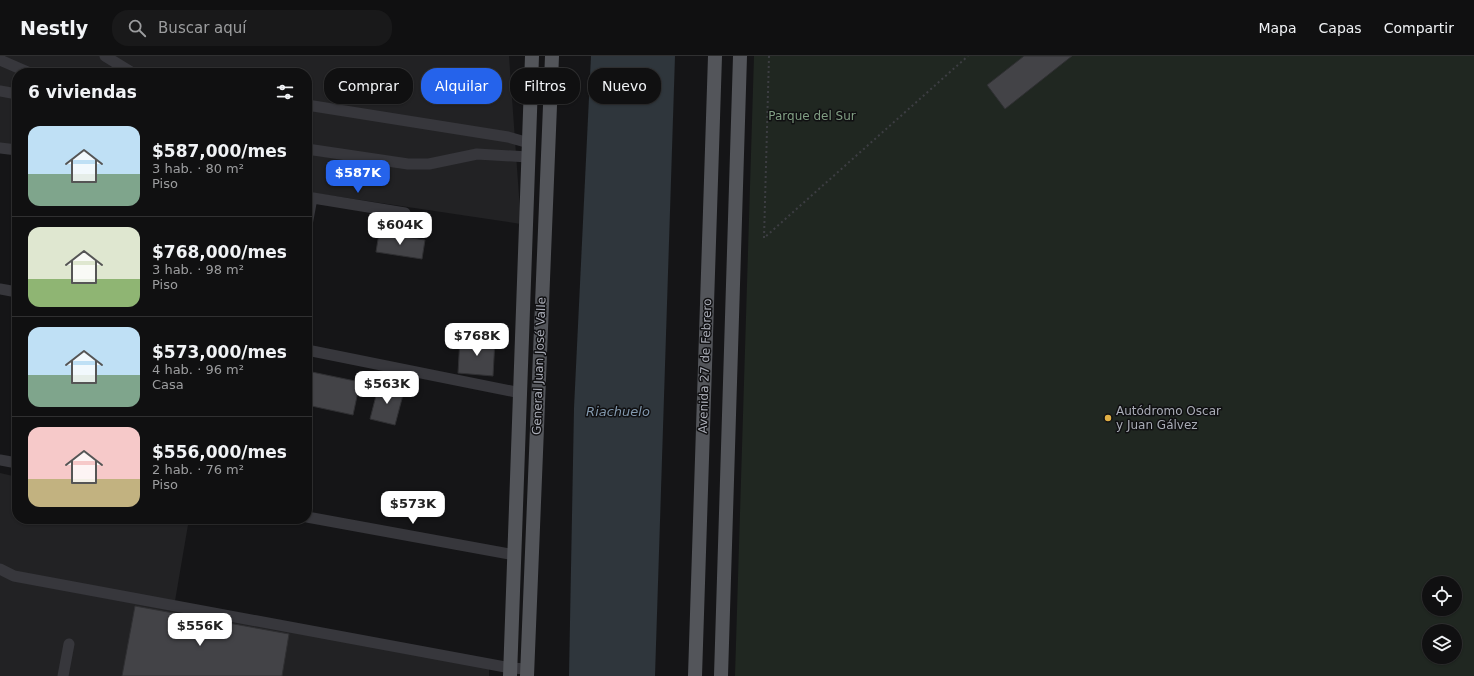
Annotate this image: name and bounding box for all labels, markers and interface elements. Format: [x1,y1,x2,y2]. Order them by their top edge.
search box [112,10,392,46]
text: Nestly [20,17,88,39]
icon: search [126,17,148,39]
text: Buscar aquí [158,19,246,37]
text: Mapa [1258,20,1297,36]
text: Capas [1319,20,1362,36]
text: Compartir [1384,20,1454,36]
chip: Comprar [324,68,413,104]
chip: Alquilar [421,68,502,104]
chip: Filtros [510,68,580,104]
chip: Nuevo [588,68,661,104]
icon: filters [274,81,296,103]
text: 6 viviendas [28,82,137,102]
park label: Parque del Sur [768,109,856,123]
text: $587,000/mes [152,141,287,161]
icon: home [60,142,108,190]
pin: $587K [330,160,386,194]
text: 3 hab. · 80 m² [152,161,244,176]
text: $587K [335,165,381,180]
text: Piso [152,176,178,191]
pin: $604K [372,212,428,246]
text: $604K [377,217,423,232]
text: $768,000/mes [152,242,287,262]
icon: home [60,243,108,291]
text: 3 hab. · 98 m² [152,262,244,277]
text: Piso [152,277,178,292]
street label: General Juan José Valle [530,297,548,435]
street label: Avenida 27 de Febrero [696,298,714,434]
pin: $768K [449,323,505,357]
text: $768K [454,328,500,343]
text: $573,000/mes [152,342,287,362]
icon: home [60,343,108,391]
text: 4 hab. · 96 m² [152,362,244,377]
pin: $563K [359,371,415,405]
text: $563K [364,376,410,391]
text: Casa [152,377,184,392]
water label: Riachuelo [586,404,650,419]
place label: Autódromo Oscar y Juan Gálvez [1116,404,1221,432]
marker: Autódromo Oscar y Juan Gálvez [1103,413,1113,423]
text: $556,000/mes [152,442,287,462]
icon: home [60,443,108,491]
text: 2 hab. · 76 m² [152,462,244,477]
text: Piso [152,477,178,492]
pin: $573K [385,491,441,525]
text: $573K [390,496,436,511]
map controls [1422,576,1462,664]
button: locate [1422,576,1462,616]
pin: $556K [172,613,228,647]
text: $556K [177,618,223,633]
button: layers [1422,624,1462,664]

